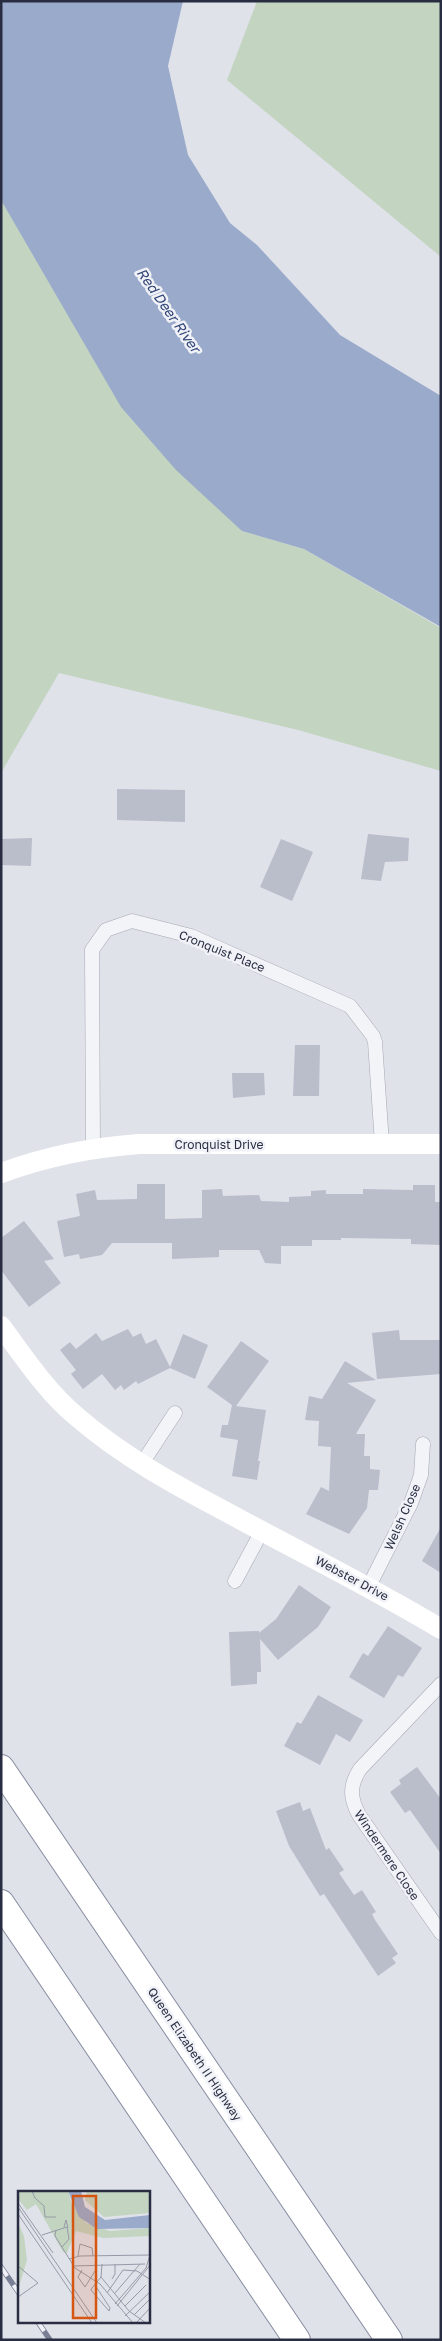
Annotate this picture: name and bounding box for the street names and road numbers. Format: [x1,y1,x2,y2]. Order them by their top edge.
street label: Cronquist Place [177,927,267,975]
street label: Cronquist Drive [174,1137,264,1152]
street label: Welsh Close [381,1481,423,1552]
street label: Webster Drive [313,1552,391,1604]
street label: Windermere Close [351,1807,423,1903]
street label: Queen Elizabeth II Highway [145,1985,245,2124]

